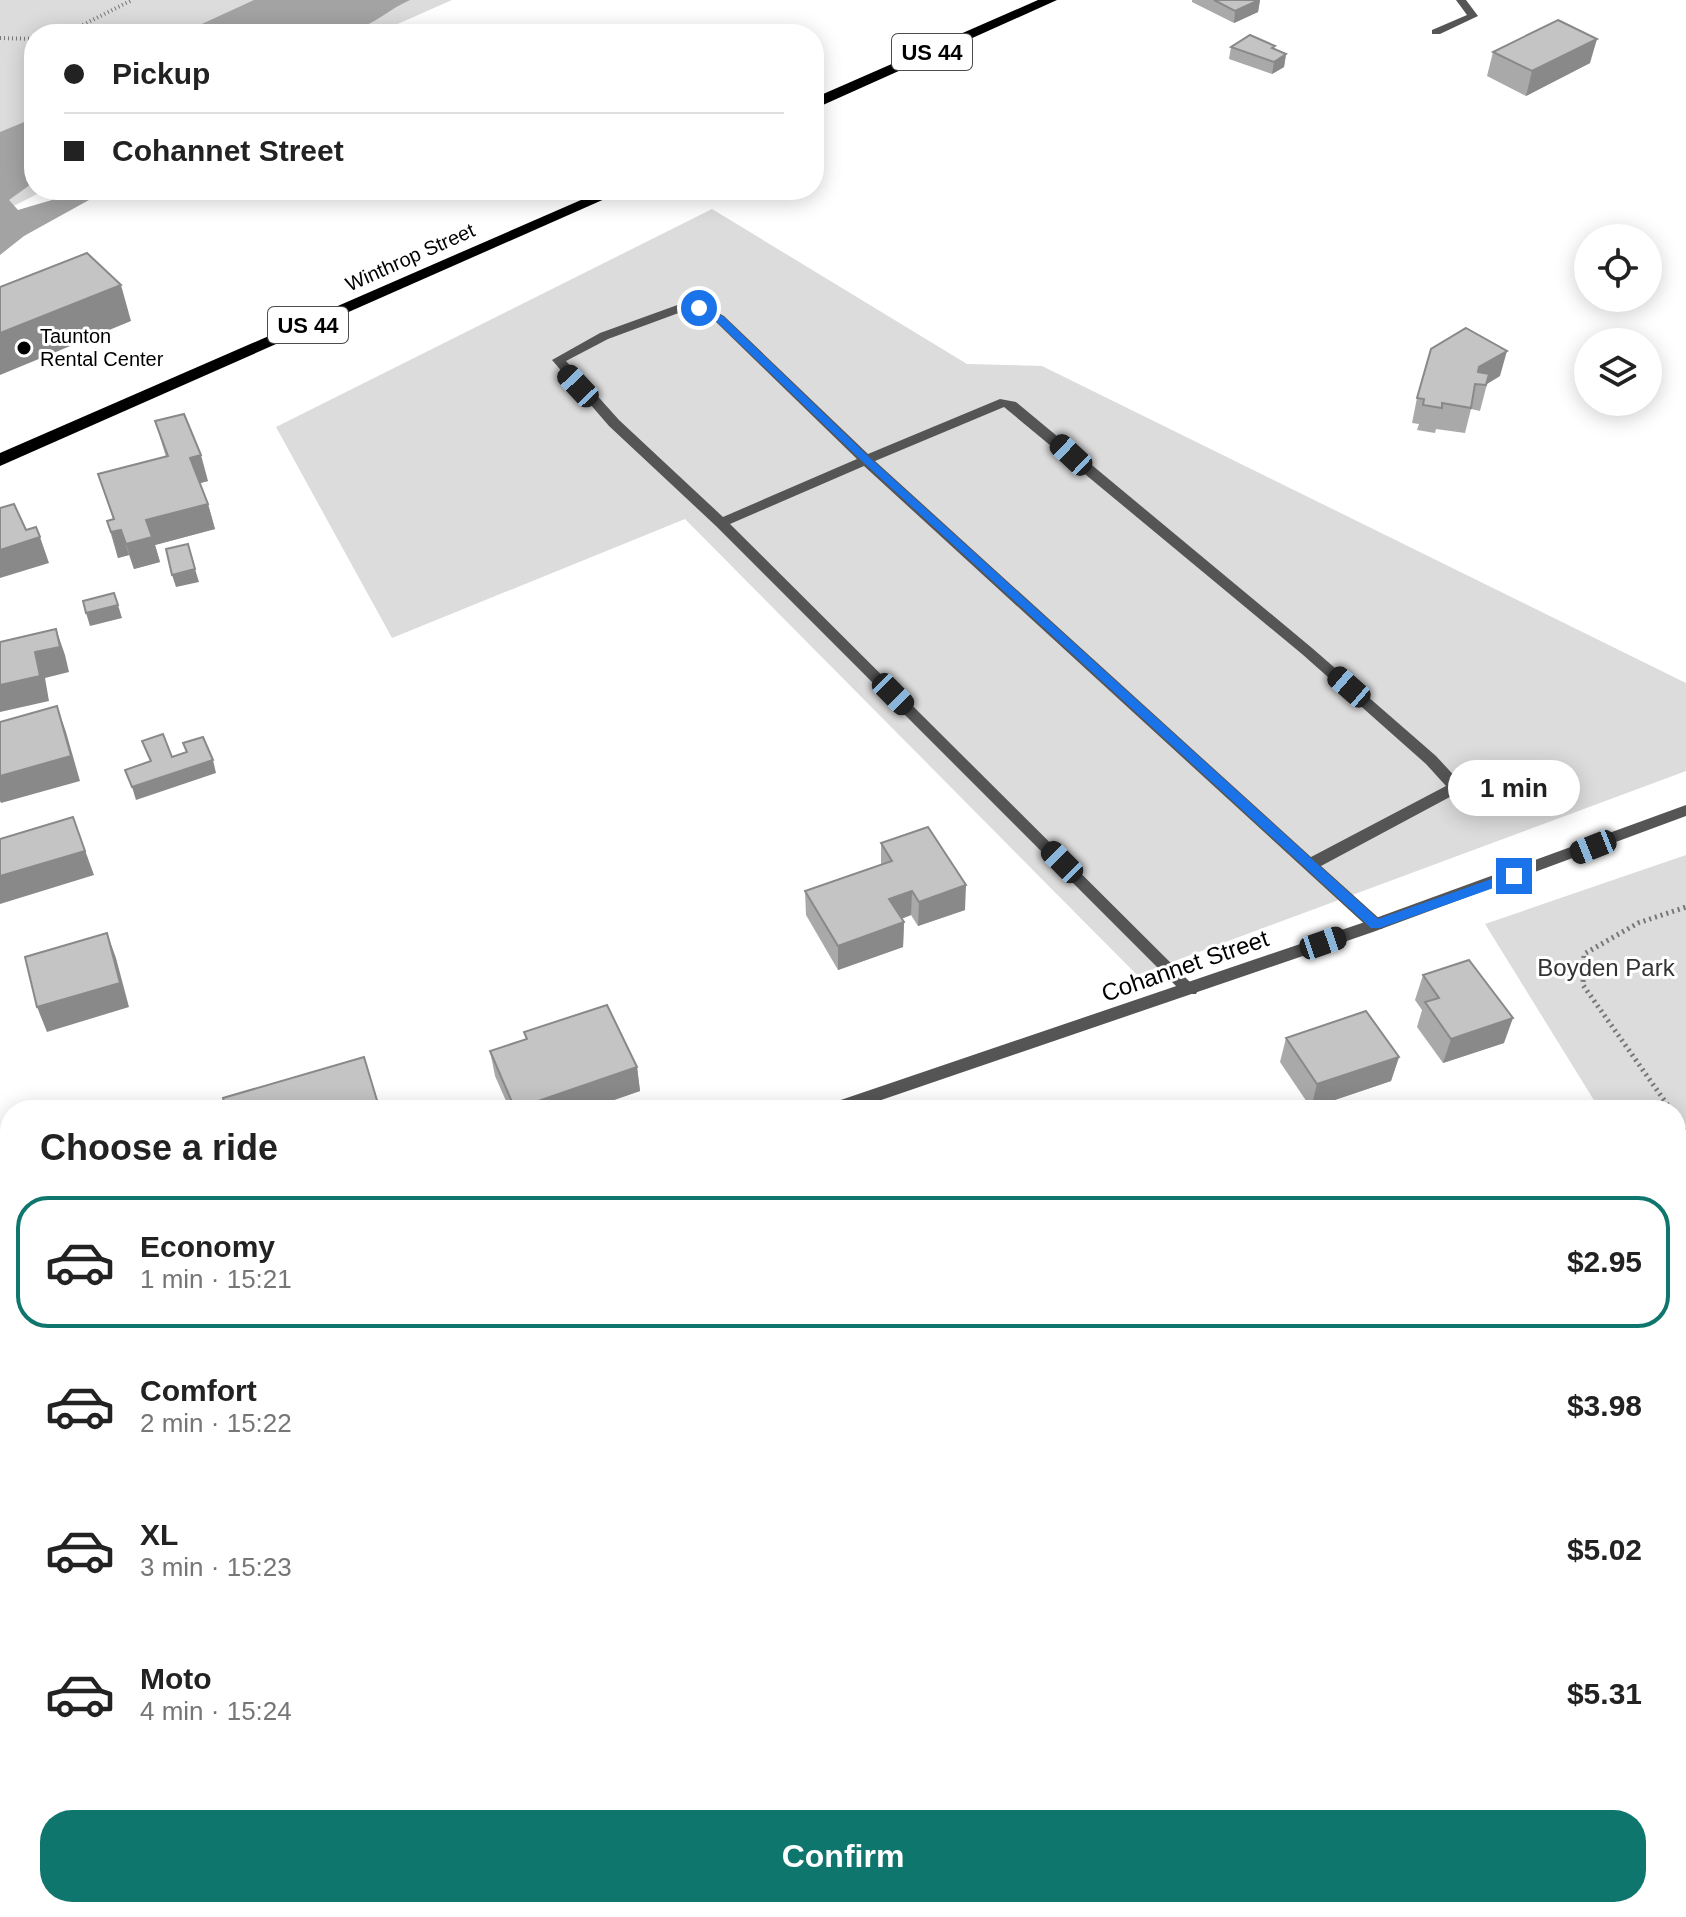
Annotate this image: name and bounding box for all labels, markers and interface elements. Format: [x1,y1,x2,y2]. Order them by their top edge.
road number: US 44 [892,34,972,70]
text: Pickup [112,57,210,90]
text: Cohannet Street [112,134,344,167]
street label: Winthrop Street [342,219,478,295]
map controls [1574,224,1662,416]
button: locate [1574,224,1662,312]
route start [681,290,717,326]
road number: US 44 [268,307,348,343]
place label: Taunton Rental Center [40,325,164,370]
button: layers [1574,328,1662,416]
marker: Taunton Rental Center [15,339,33,357]
car [553,360,603,412]
car [1045,430,1097,480]
car [1323,662,1375,712]
car [868,669,918,719]
callout: 1 min [1448,760,1580,816]
text: 1 min [1480,773,1548,803]
car [1566,827,1620,867]
car [1037,837,1087,887]
route end [1496,858,1532,894]
street label: Cohannet Street [1098,924,1272,1007]
car [1296,924,1350,962]
park label: Boyden Park [1537,954,1676,981]
text: Choose a ride [40,1127,278,1168]
icon: car [44,1226,116,1298]
text: Economy [140,1230,275,1263]
text: $2.95 [1567,1245,1642,1278]
text: 1 min · 15:21 [140,1264,292,1294]
icon: car [44,1370,116,1442]
text: Comfort [140,1374,257,1407]
text: $3.98 [1567,1389,1642,1422]
text: 2 min · 15:22 [140,1408,292,1438]
icon: car [44,1514,116,1586]
text: XL [140,1518,178,1551]
text: $5.02 [1567,1533,1642,1566]
text: 3 min · 15:23 [140,1552,292,1582]
icon: car [44,1658,116,1730]
text: Moto [140,1662,212,1695]
text: $5.31 [1567,1677,1642,1710]
text: 4 min · 15:24 [140,1696,292,1726]
button: Confirm [40,1810,1646,1902]

